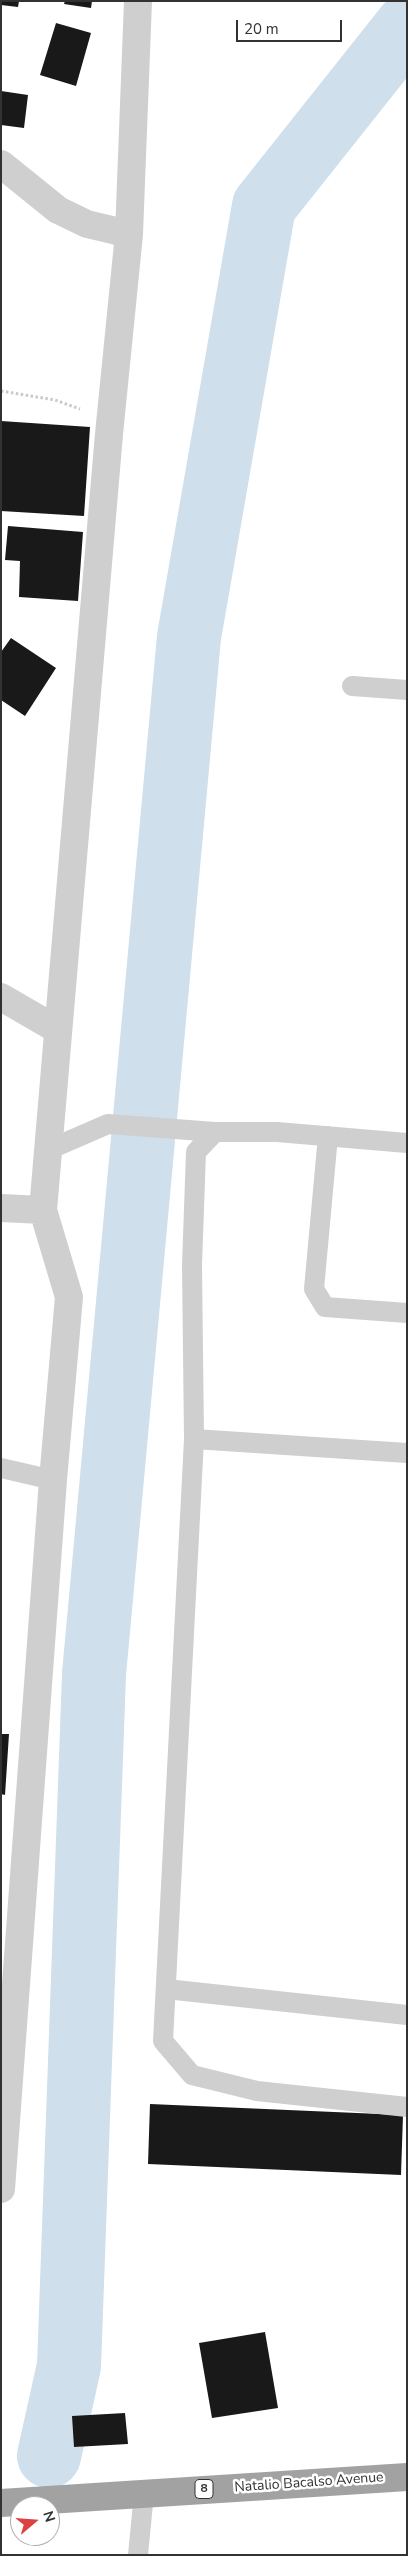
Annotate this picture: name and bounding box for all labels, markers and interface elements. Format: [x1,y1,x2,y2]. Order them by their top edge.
scale bar [238,10,344,42]
text: 20 m [244,19,279,39]
street label: Natalio Bacalso Avenue [234,2469,384,2497]
road number: 8 [195,2480,213,2498]
north arrow [10,2496,60,2546]
text: N [38,2509,59,2524]

